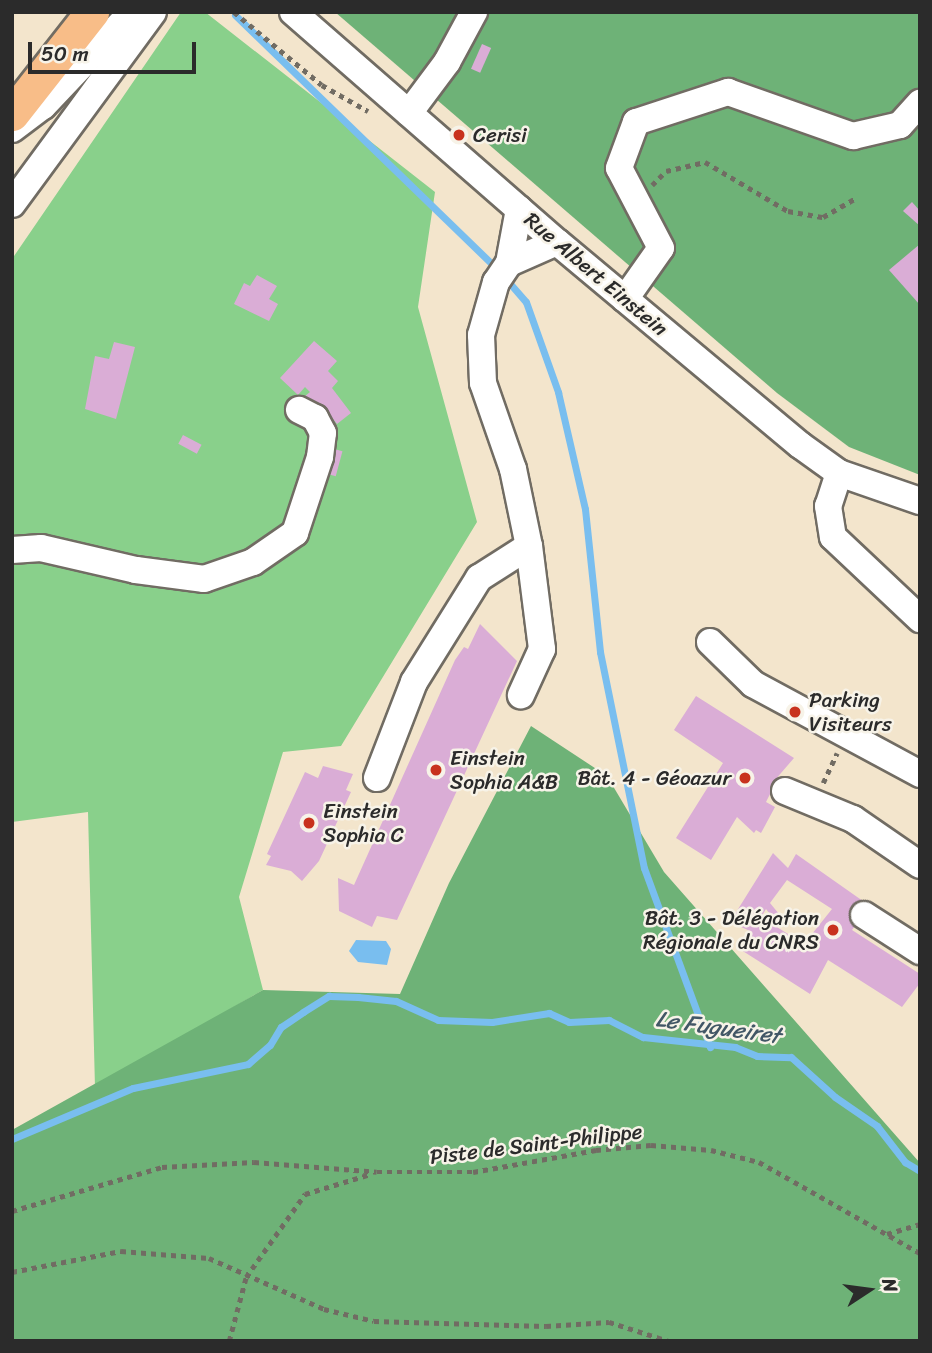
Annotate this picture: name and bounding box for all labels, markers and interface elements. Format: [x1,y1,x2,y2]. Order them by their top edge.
scale bar [32,28,200,72]
text: 50 m [41,35,89,73]
place label: Cerisi [473,122,527,148]
marker: Cerisi [451,127,467,143]
street label: Rue Albert Einstein [519,206,673,342]
place label: Parking Visiteurs [809,687,892,737]
marker: Parking Visiteurs [787,704,803,720]
place label: Einstein Sophia A&B [450,745,558,795]
marker: Einstein Sophia A&B [428,762,444,778]
place label: Bât. 4 - Géoazur [578,765,731,791]
marker: Bât. 4 - Géoazur [737,770,753,786]
place label: Einstein Sophia C [323,798,404,848]
marker: Einstein Sophia C [301,815,317,831]
place label: Bât. 3 - Délégation Régionale du CNRS [643,905,819,955]
marker: Bât. 3 - Délégation Régionale du CNRS [825,922,841,938]
water label: Le Fugueiret [654,1006,782,1050]
street label: Piste de Saint-Philippe [428,1118,644,1170]
north arrow [834,1255,904,1325]
text: N [872,1275,908,1295]

